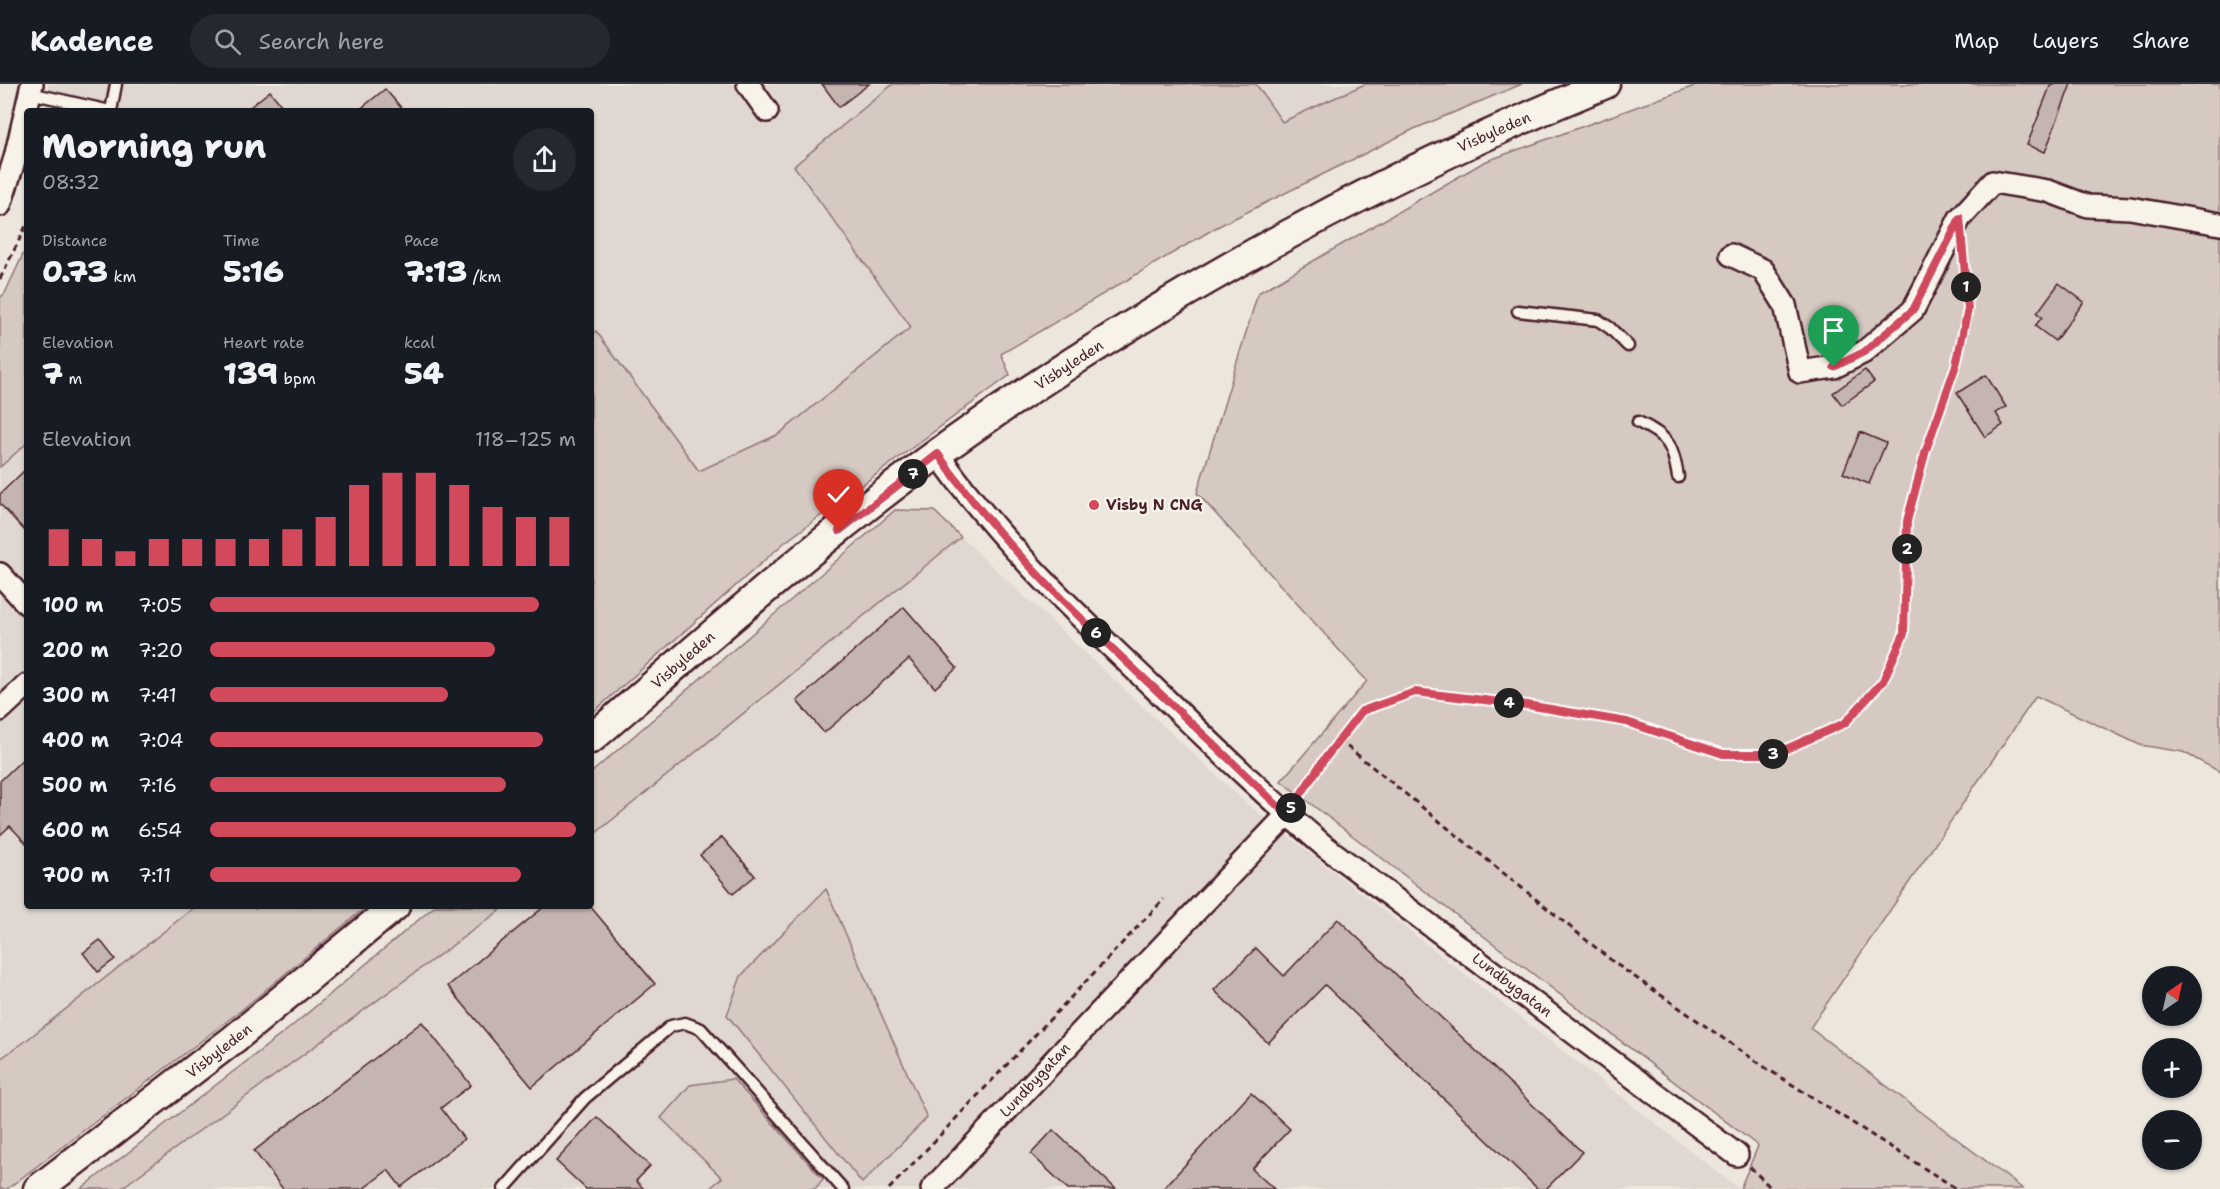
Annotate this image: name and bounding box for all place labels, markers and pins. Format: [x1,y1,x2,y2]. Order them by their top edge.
pin: 1 [1951,272,1981,302]
pin [1808,305,1859,367]
pin: 7 [898,459,928,489]
pin [813,469,864,531]
place label: Visby N CNG [1106,495,1203,515]
marker: Visby N CNG [1087,498,1101,512]
pin: 2 [1892,534,1922,564]
pin: 6 [1081,618,1111,648]
pin: 4 [1494,688,1524,718]
pin: 3 [1758,739,1788,769]
pin: 5 [1276,793,1306,823]

